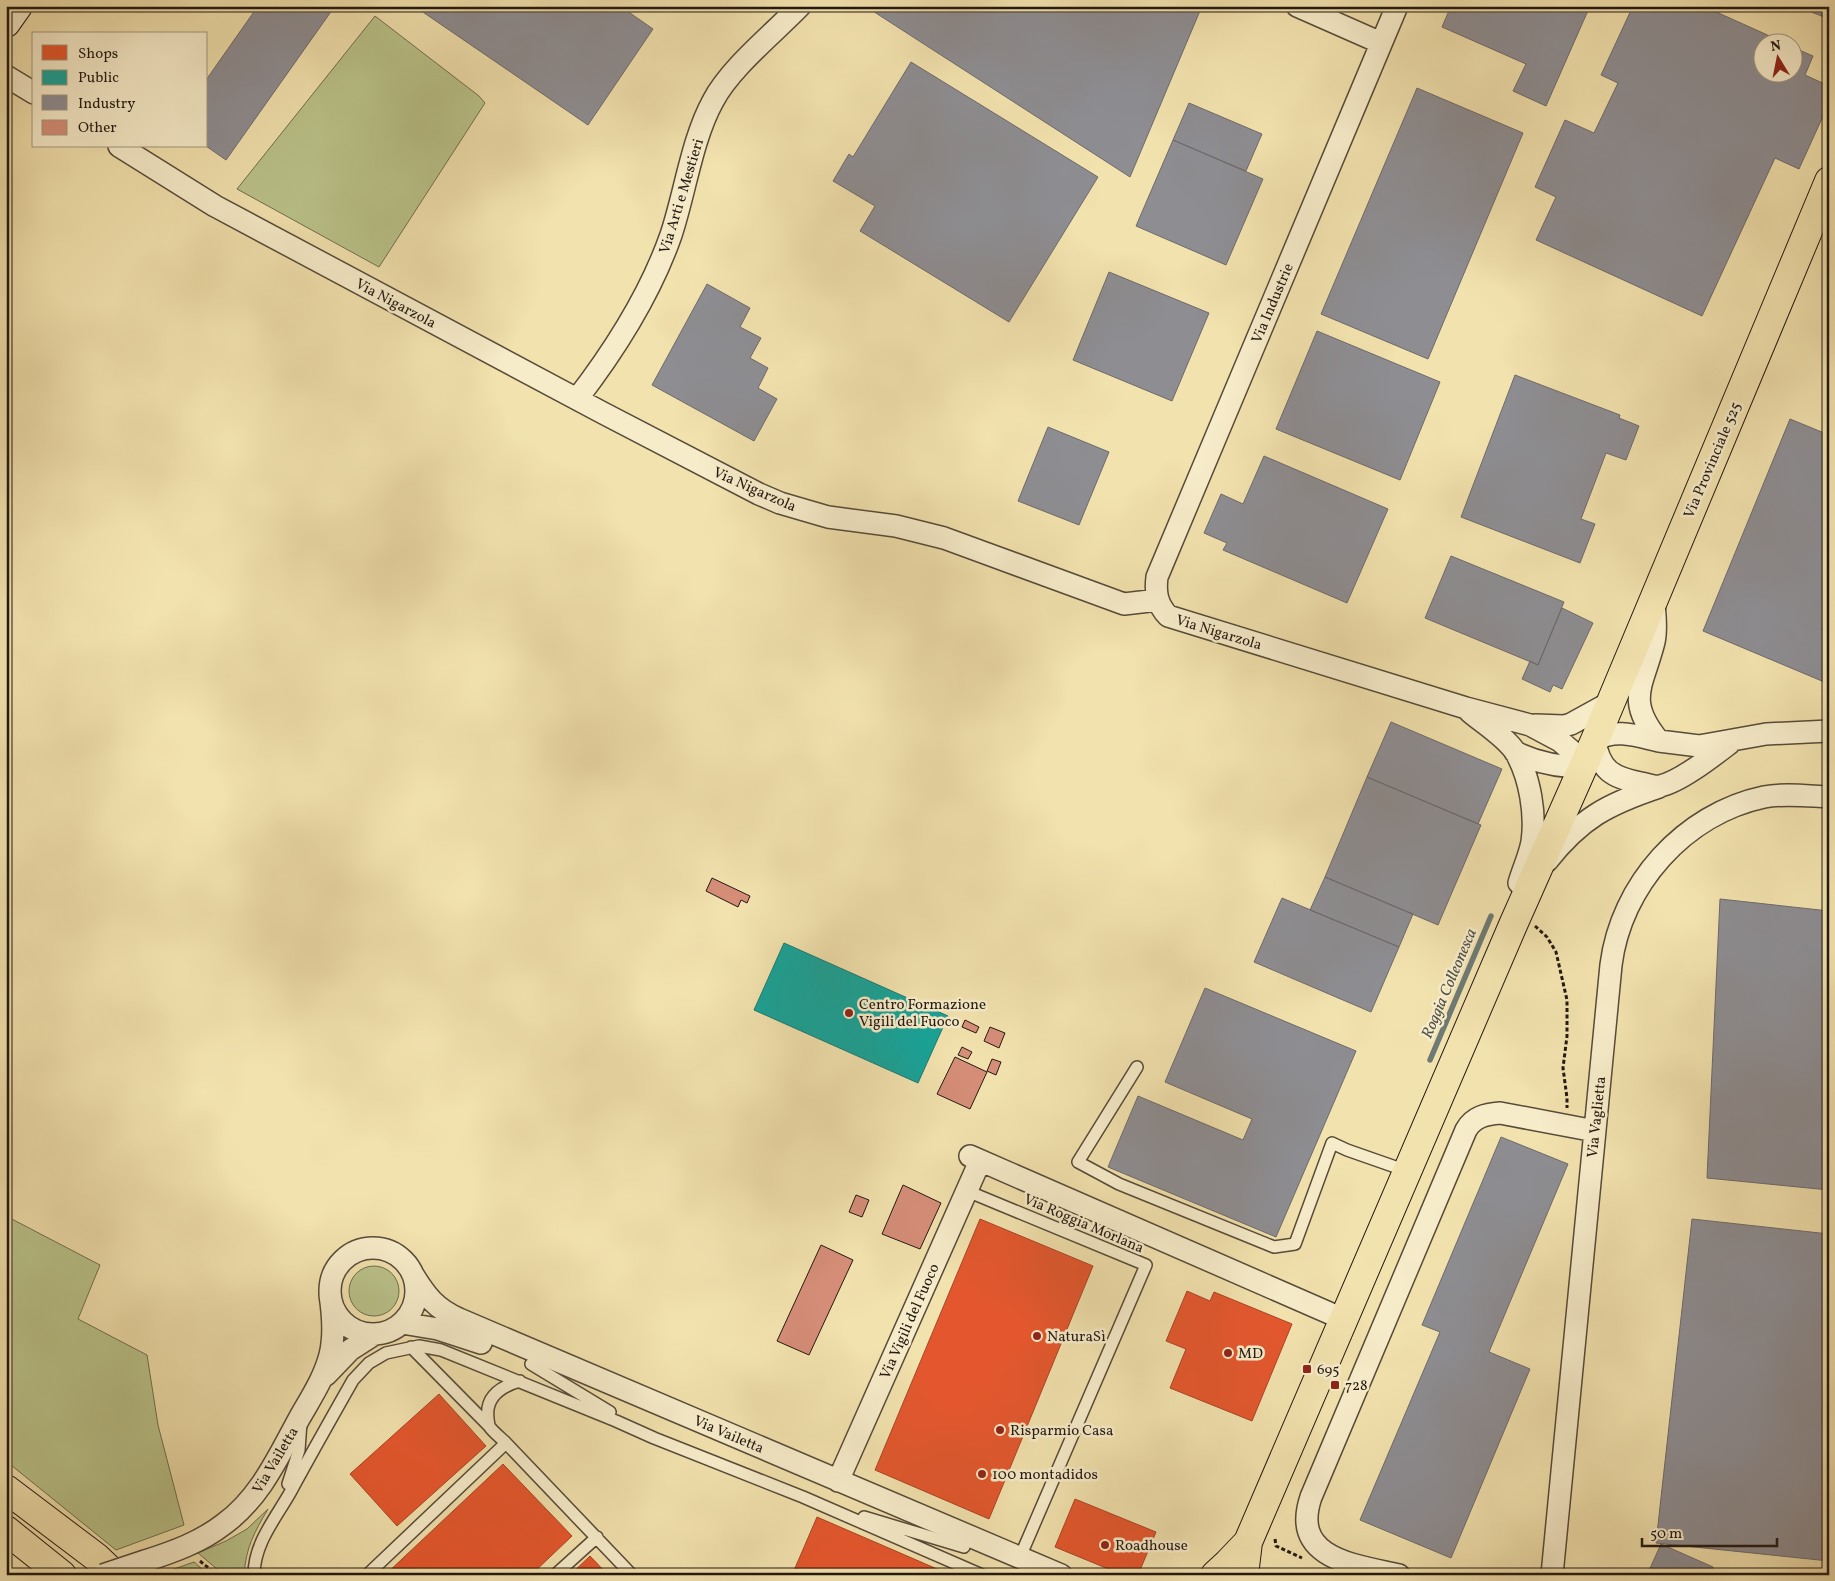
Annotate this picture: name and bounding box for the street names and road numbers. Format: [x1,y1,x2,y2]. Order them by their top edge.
street label: Via Arti e Mestieri [655,136,710,256]
street label: Via Industrie [1247,260,1300,347]
street label: Via Nigarzola [351,274,439,334]
street label: Via Provinciale 525 [1679,399,1747,522]
street label: Via Nigarzola [710,463,799,518]
street label: Via Nigarzola [1173,610,1264,656]
street label: Via Vaglietta [1583,1075,1612,1159]
street label: Via Roggia Morlana [1020,1189,1147,1259]
street label: Via Vigili del Fuoco [875,1260,945,1383]
street label: Via Vailetta [690,1411,767,1460]
street label: Via Vailetta [248,1423,304,1498]

